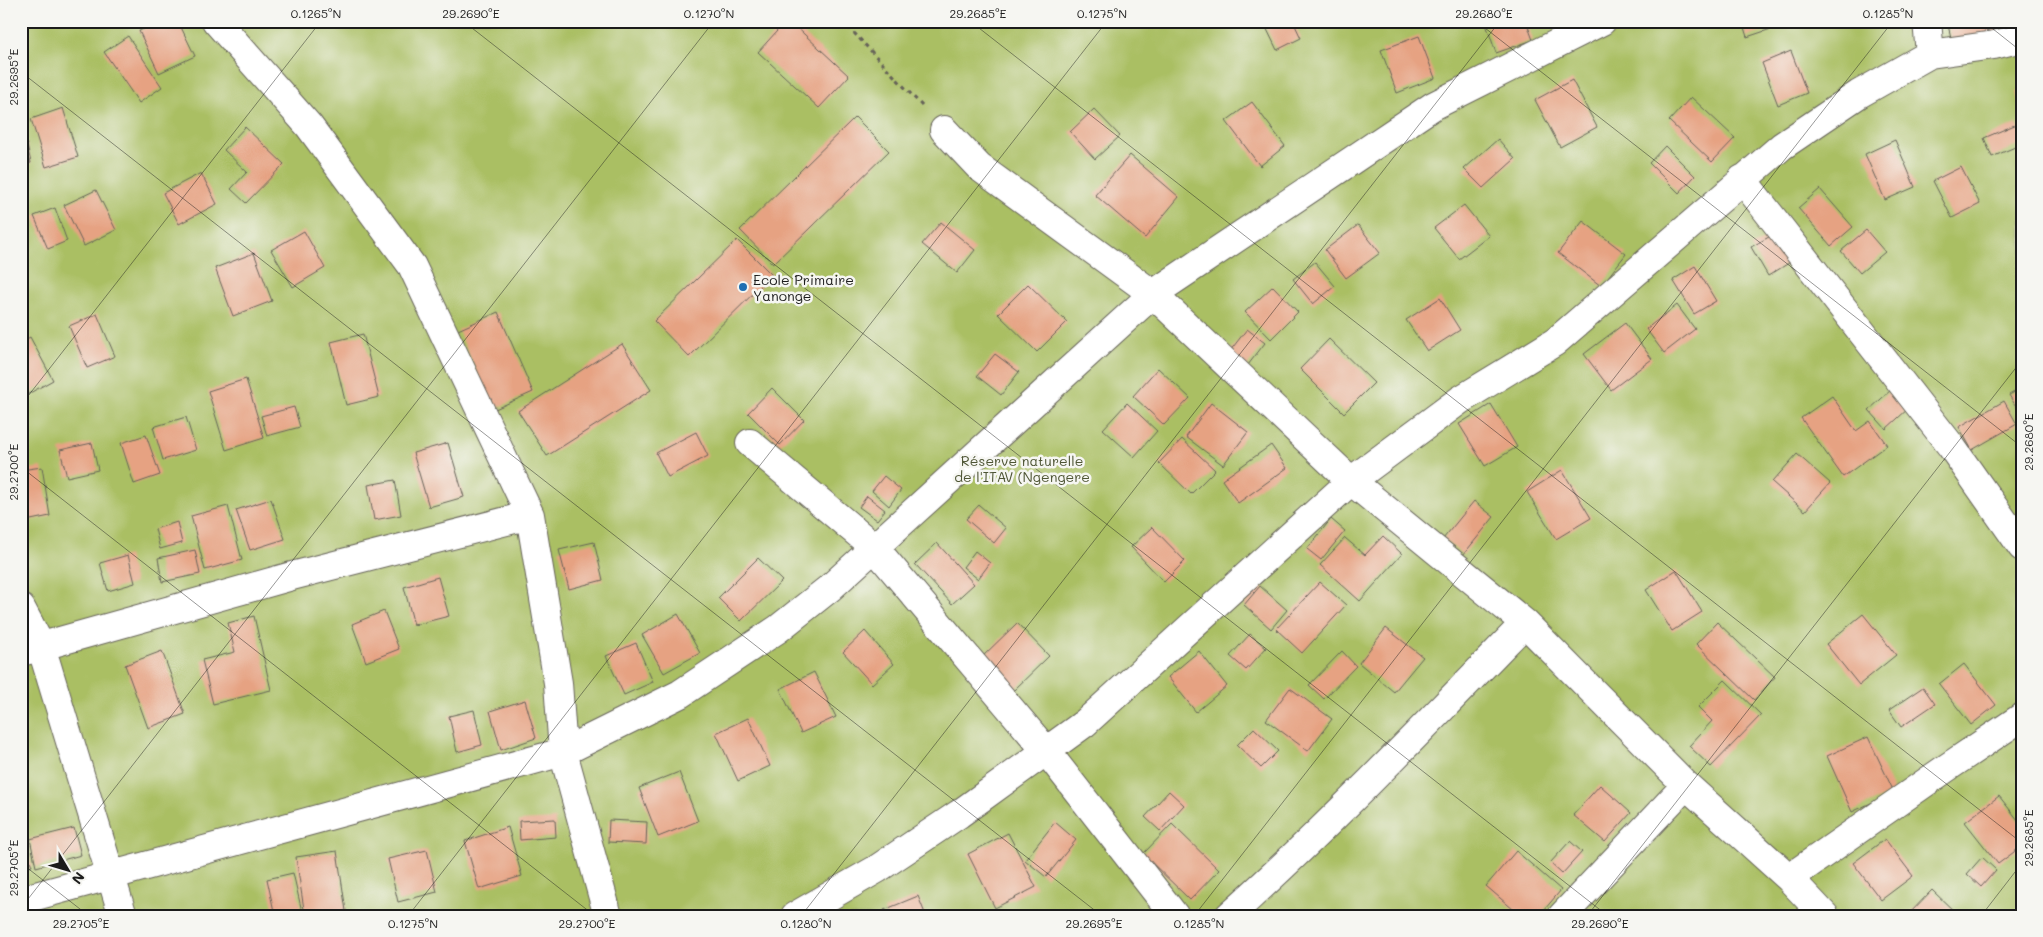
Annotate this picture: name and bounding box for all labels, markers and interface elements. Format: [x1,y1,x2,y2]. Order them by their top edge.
text: 0.1265°N [291,5,341,21]
text: 29.2690°E [442,5,500,21]
text: 0.1270°N [684,5,734,21]
text: 29.2685°E [949,5,1007,21]
text: 0.1275°N [1077,5,1127,21]
text: 29.2680°E [1455,5,1513,21]
text: 0.1285°N [1863,5,1913,21]
text: 29.2695°E [5,48,21,105]
place label: Ecole Primaire Yanonge [753,270,854,305]
marker: Ecole Primaire Yanonge [737,281,749,293]
text: 29.2680°E [2020,413,2036,471]
text: 29.2700°E [5,443,21,501]
park label: Réserve naturelle de l'ITAV (Ngengere [954,451,1090,486]
text: 29.2685°E [2020,809,2036,867]
text: 29.2705°E [5,840,21,896]
north arrow [42,844,92,894]
text: N [68,868,89,888]
text: 29.2705°E [53,915,109,931]
text: 0.1275°N [388,915,438,931]
text: 29.2700°E [559,915,616,931]
text: 0.1280°N [780,915,832,931]
text: 29.2695°E [1066,915,1123,931]
text: 0.1285°N [1174,915,1224,931]
text: 29.2690°E [1571,915,1629,931]

